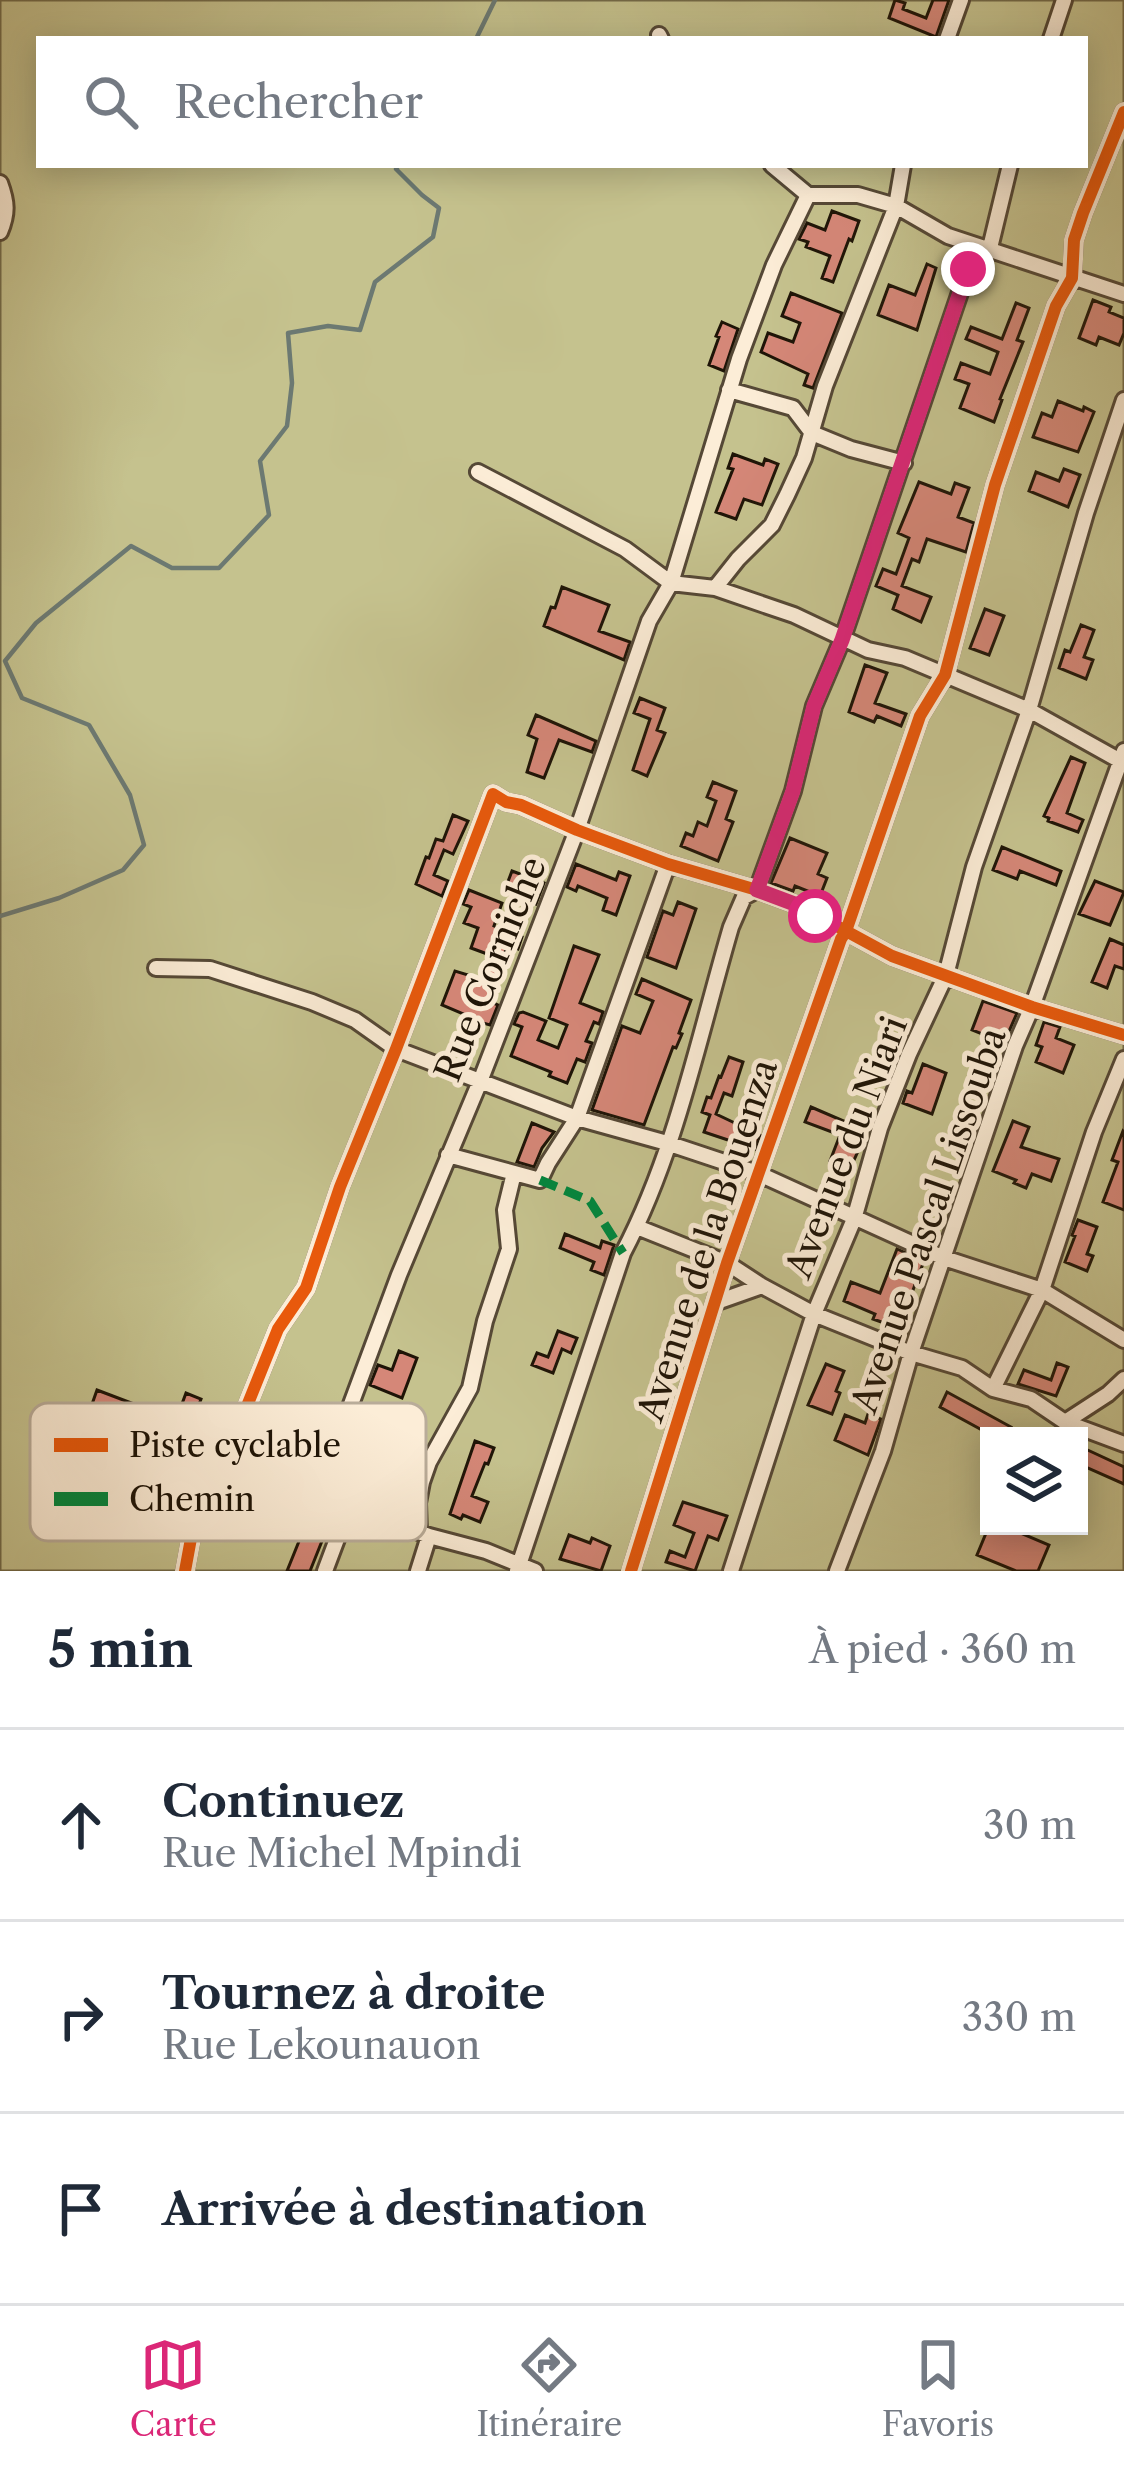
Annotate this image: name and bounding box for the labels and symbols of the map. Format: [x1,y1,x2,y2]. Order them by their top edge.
route end [941,242,995,296]
street label: Rue Corniche [425,850,555,1088]
route start [788,889,842,943]
street label: Avenue du Niari [776,1010,916,1285]
street label: Avenue Pascal Lissouba [841,1022,1015,1419]
street label: Avenue de la Bouenza [627,1054,786,1427]
legend [30,1403,426,1541]
text: Piste cyclable [129,1425,341,1466]
text: Chemin [129,1479,255,1520]

